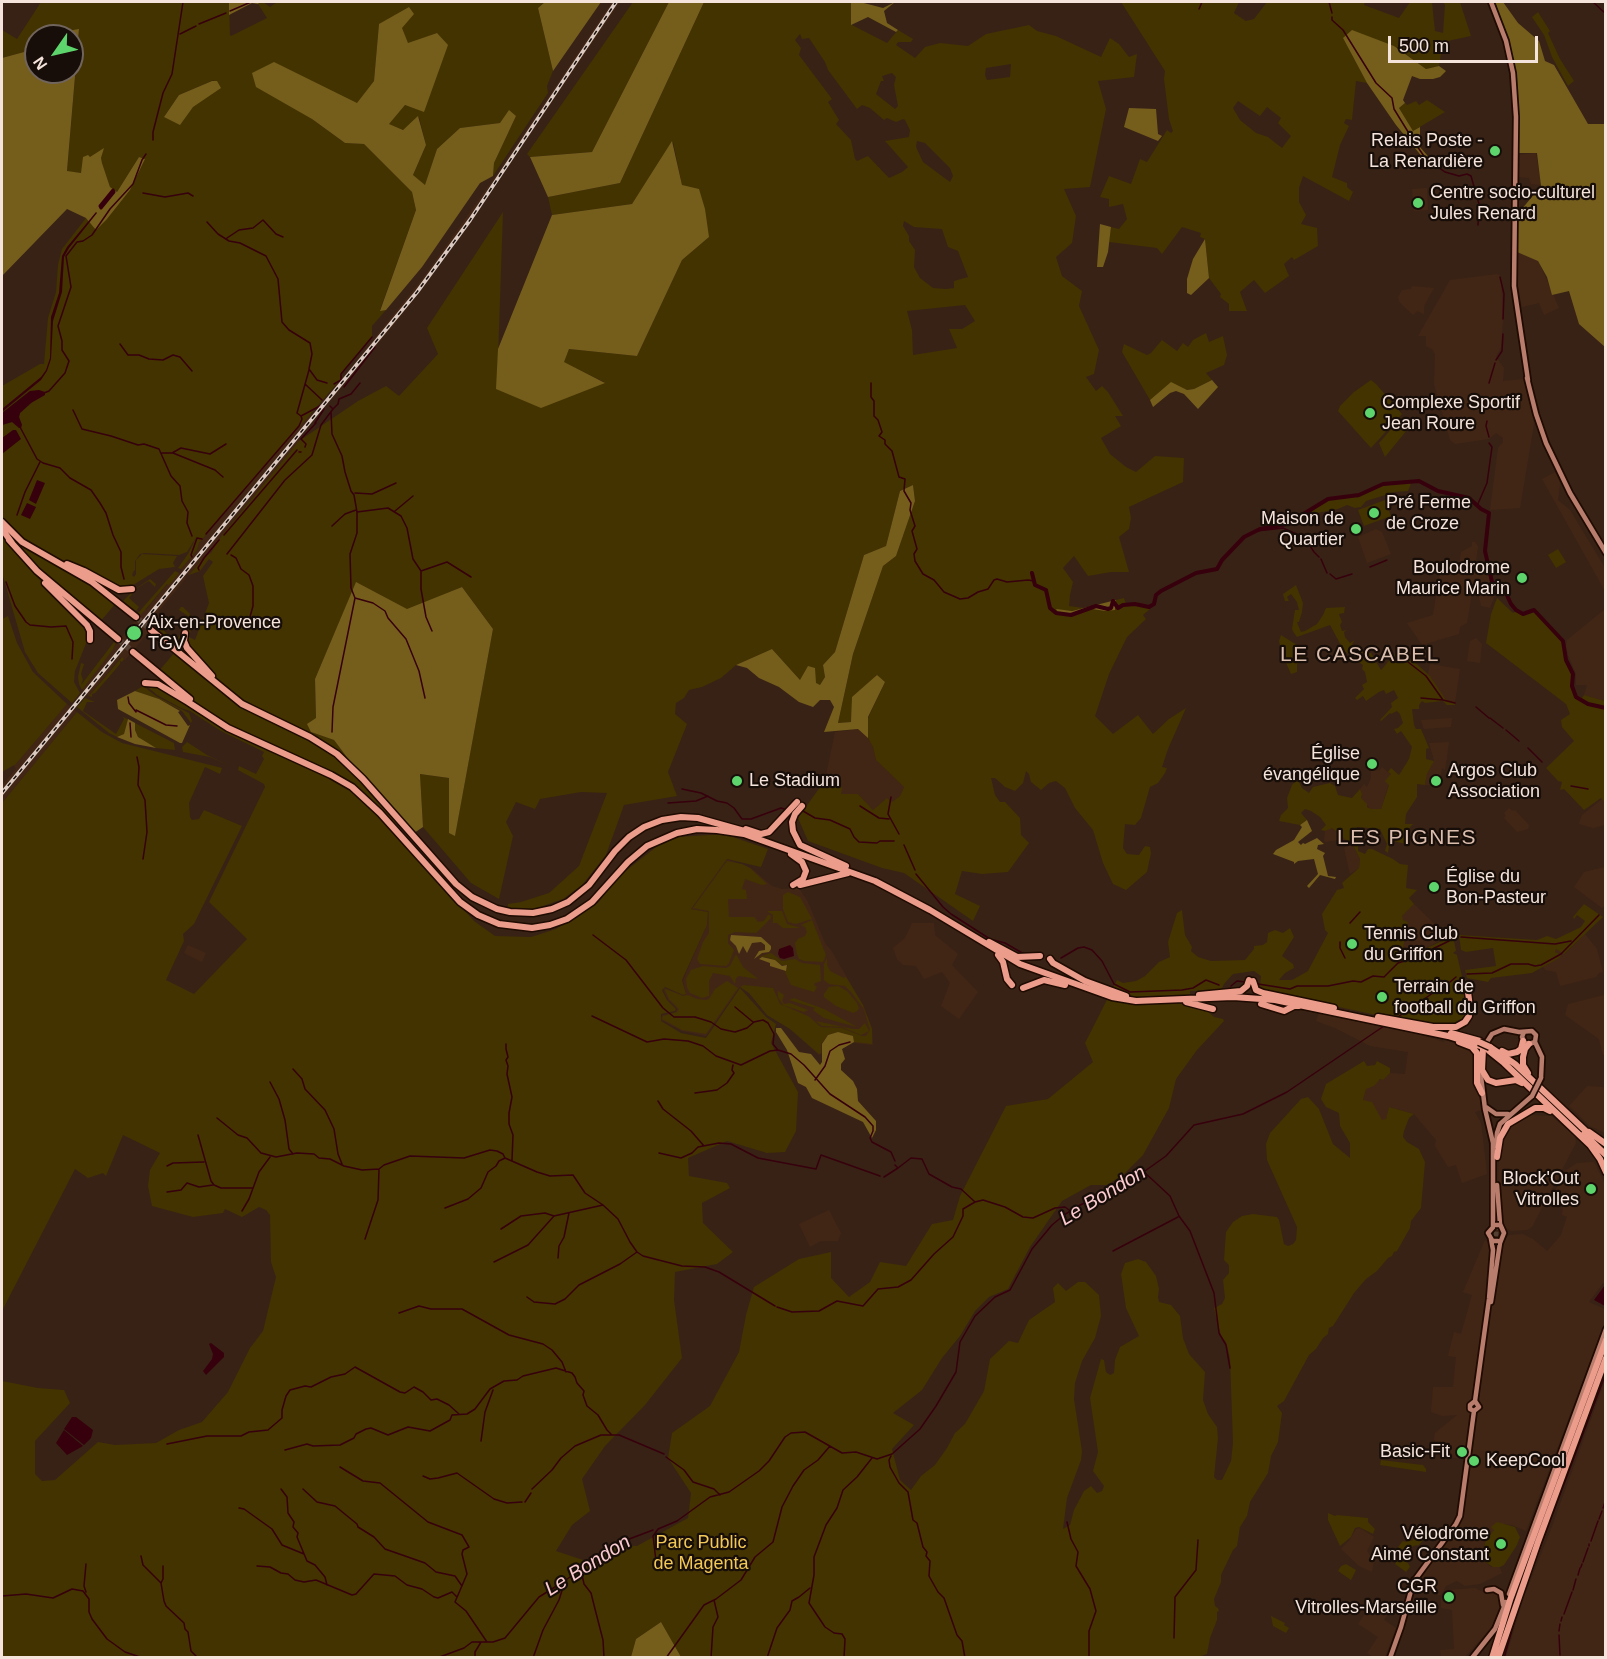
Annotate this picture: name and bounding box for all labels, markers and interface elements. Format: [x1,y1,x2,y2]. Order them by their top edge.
north arrow [24,24,84,84]
scale bar [1391,24,1541,62]
text: 500 m [1399,36,1449,56]
text: N [30,54,51,73]
place label: Relais Poste - La Renardière [1369,130,1483,172]
marker: Relais Poste - La Renardière [1488,144,1502,158]
place label: Centre socio-culturel Jules Renard [1430,182,1595,224]
marker: Centre socio-culturel Jules Renard [1411,196,1425,210]
place label: Complexe Sportif Jean Roure [1382,392,1520,434]
marker: Complexe Sportif Jean Roure [1363,406,1377,420]
place label: Pré Ferme de Croze [1386,492,1471,534]
marker: Pré Ferme de Croze [1367,506,1381,520]
place label: Maison de Quartier [1261,508,1344,550]
marker: Maison de Quartier [1349,522,1363,536]
place label: Boulodrome Maurice Marin [1396,557,1510,600]
marker: Boulodrome Maurice Marin [1515,571,1529,585]
place label: Aix-en-Provence TGV [148,612,281,654]
marker: Aix-en-Provence TGV [125,624,143,642]
district label: LE CASCABEL [1280,642,1440,668]
place label: Église évangélique [1263,743,1360,786]
marker: Église évangélique [1365,757,1379,771]
place label: Argos Club Association [1448,760,1540,802]
place label: Le Stadium [749,770,840,792]
marker: Le Stadium [730,774,744,788]
marker: Argos Club Association [1429,774,1443,788]
district label: LES PIGNES [1337,825,1477,851]
place label: Église du Bon-Pasteur [1446,866,1546,908]
marker: Église du Bon-Pasteur [1427,880,1441,894]
place label: Tennis Club du Griffon [1364,923,1458,966]
marker: Tennis Club du Griffon [1345,937,1359,951]
place label: Terrain de football du Griffon [1394,976,1536,1018]
marker: Terrain de football du Griffon [1375,990,1389,1004]
water label: Le Bondon [1055,1161,1151,1231]
place label: Block'Out Vitrolles [1503,1168,1579,1210]
marker: Block'Out Vitrolles [1584,1182,1598,1196]
place label: Basic-Fit [1380,1441,1450,1463]
marker: Basic-Fit [1455,1445,1469,1459]
place label: KeepCool [1486,1450,1565,1472]
marker: KeepCool [1467,1454,1481,1468]
place label: Vélodrome Aimé Constant [1371,1523,1489,1565]
water label: Le Bondon [541,1530,635,1602]
park label: Parc Public de Magenta [653,1532,749,1574]
marker: Vélodrome Aimé Constant [1494,1537,1508,1551]
place label: CGR Vitrolles-Marseille [1295,1576,1437,1618]
marker: CGR Vitrolles-Marseille [1442,1590,1456,1604]

